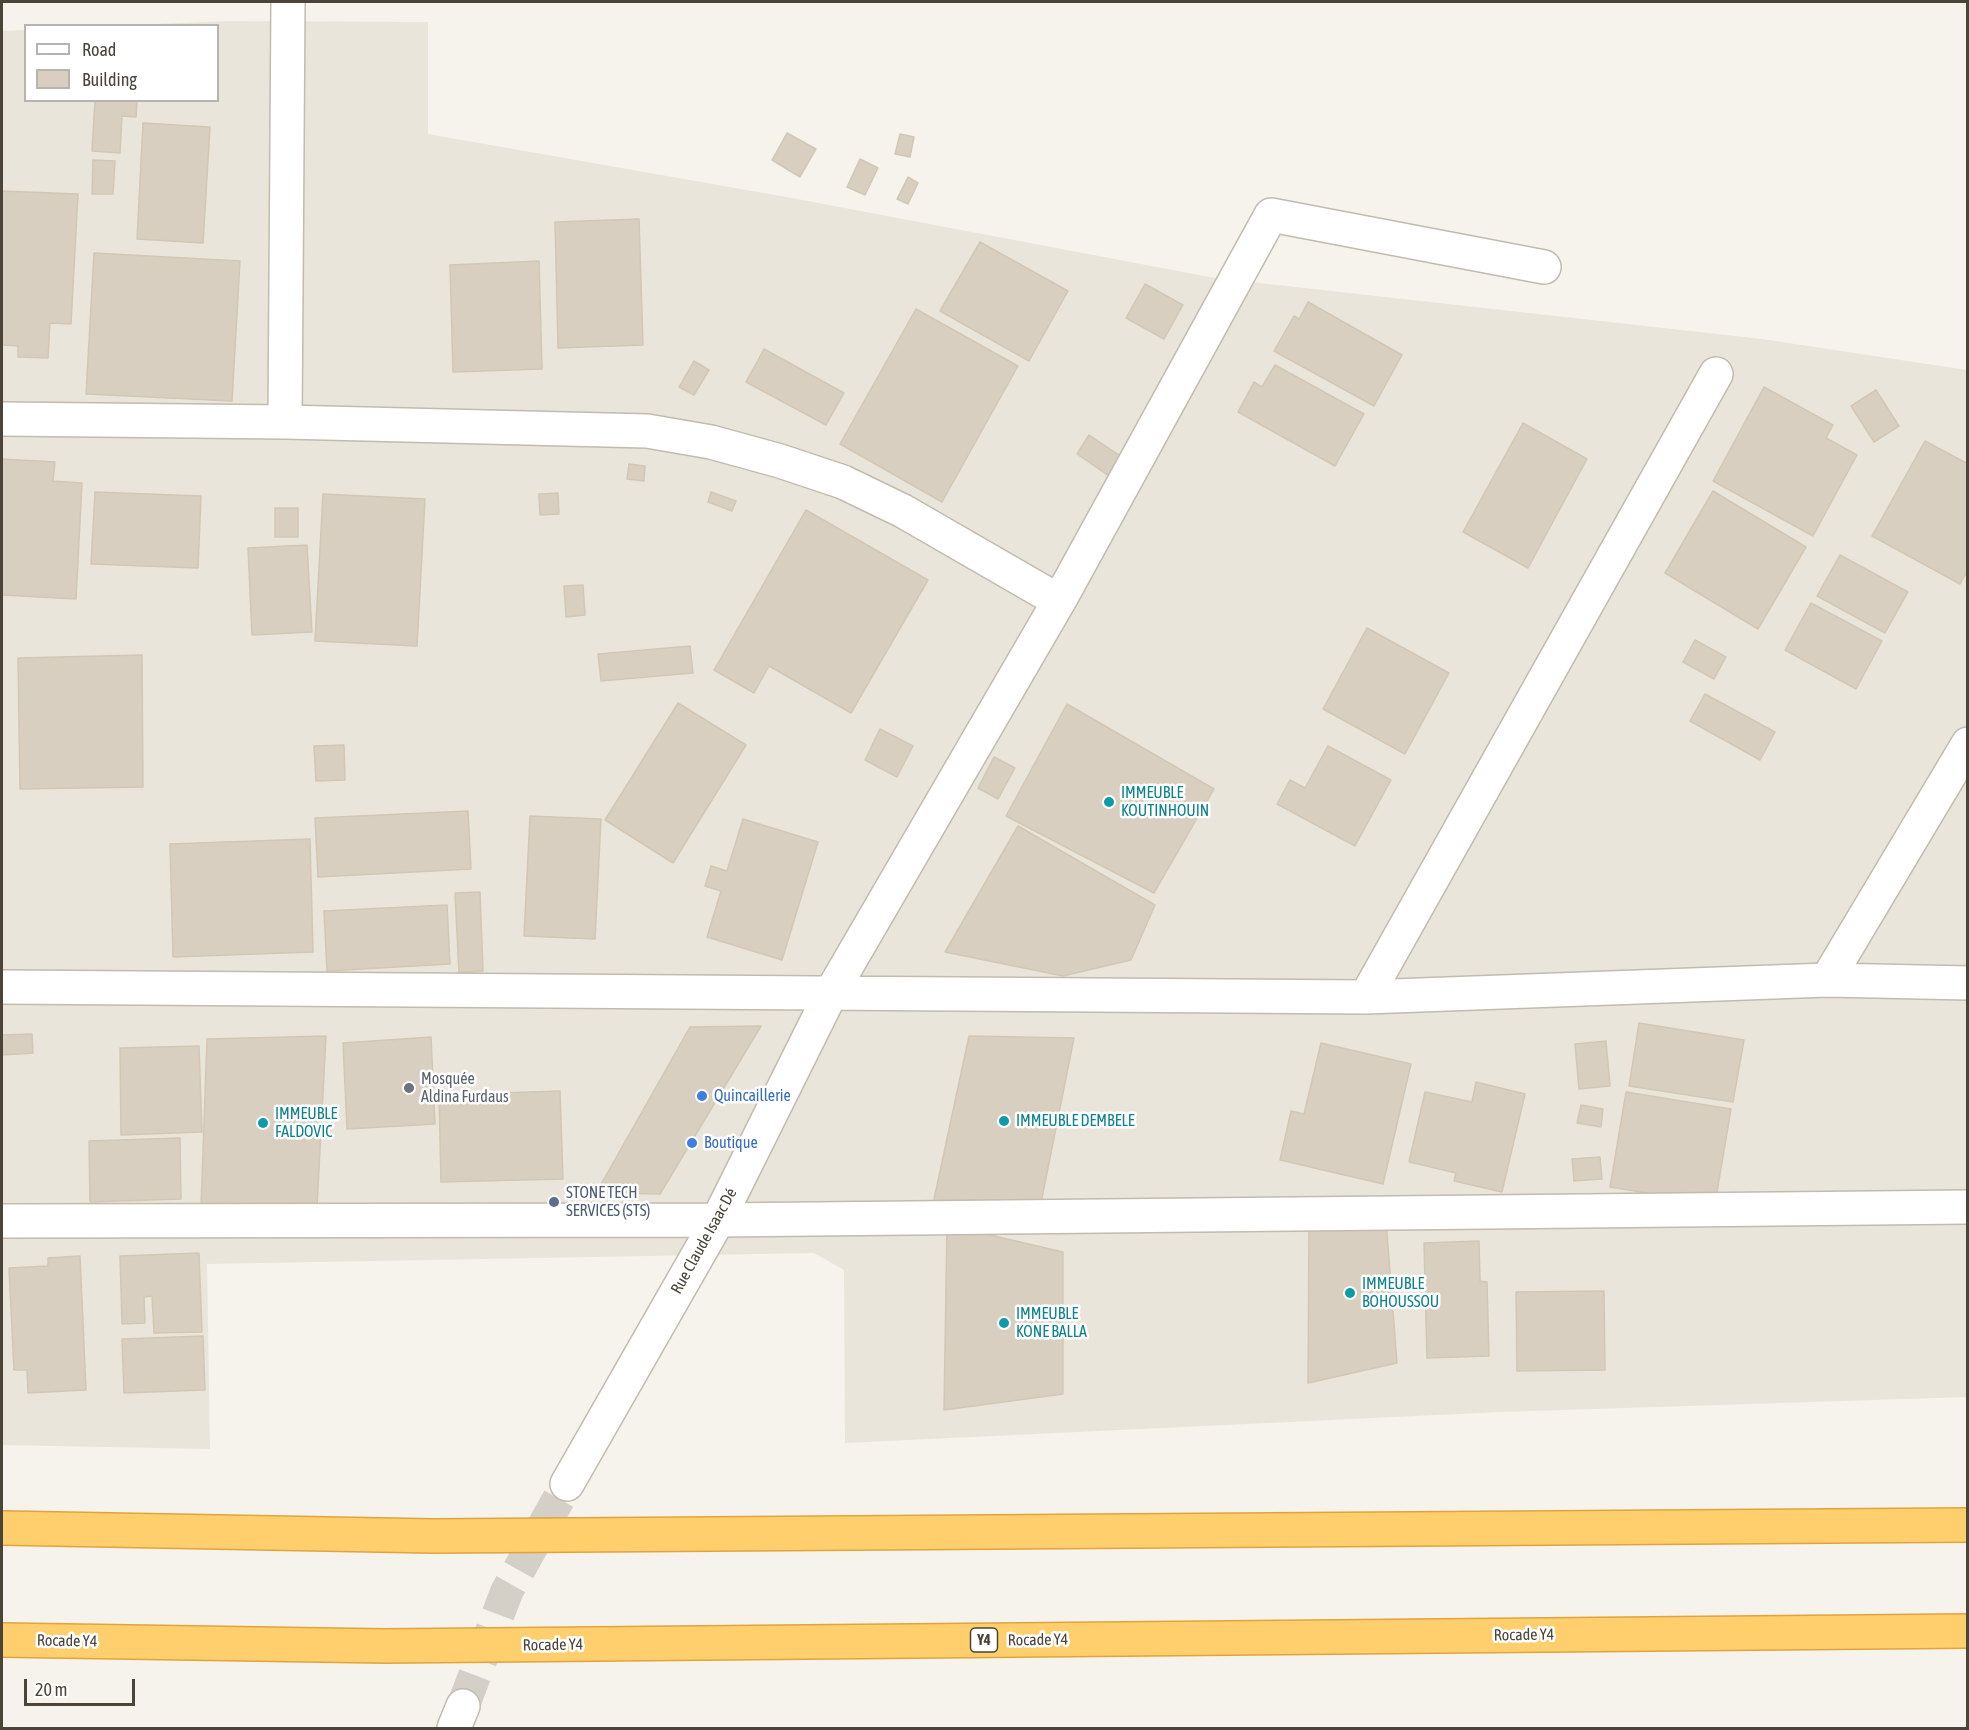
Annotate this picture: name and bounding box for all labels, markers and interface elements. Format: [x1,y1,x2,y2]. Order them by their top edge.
legend [24,24,219,102]
text: Road [82,39,116,60]
text: Building [82,69,137,90]
place label: IMMEUBLE KOUTINHOUIN [1121,783,1209,821]
marker: IMMEUBLE KOUTINHOUIN [1102,795,1116,809]
place label: Mosquée Aldina Furdaus [421,1069,509,1107]
marker: Mosquée Aldina Furdaus [402,1081,416,1095]
place label: Quincaillerie [714,1086,791,1106]
marker: Quincaillerie [695,1089,709,1103]
place label: IMMEUBLE FALDOVIC [275,1104,337,1142]
place label: IMMEUBLE DEMBELE [1016,1111,1134,1131]
marker: IMMEUBLE DEMBELE [997,1114,1011,1128]
marker: IMMEUBLE FALDOVIC [256,1116,270,1130]
place label: Boutique [704,1133,758,1153]
marker: Boutique [685,1136,699,1150]
place label: STONE TECH SERVICES (STS) [566,1183,650,1221]
street label: Rue Claude Isaac Dé [667,1185,741,1297]
marker: STONE TECH SERVICES (STS) [547,1195,561,1209]
place label: IMMEUBLE BOHOUSSOU [1362,1274,1439,1312]
marker: IMMEUBLE BOHOUSSOU [1343,1286,1357,1300]
place label: IMMEUBLE KONE BALLA [1016,1304,1087,1342]
marker: IMMEUBLE KONE BALLA [997,1316,1011,1330]
street label: Rocade Y4 [1494,1625,1554,1645]
road number: Y4 [970,1628,998,1652]
street label: Rocade Y4 [1008,1630,1068,1650]
street label: Rocade Y4 [37,1631,97,1651]
street label: Rocade Y4 [523,1635,583,1655]
scale bar [27,1667,138,1705]
text: 20 m [35,1679,67,1700]

